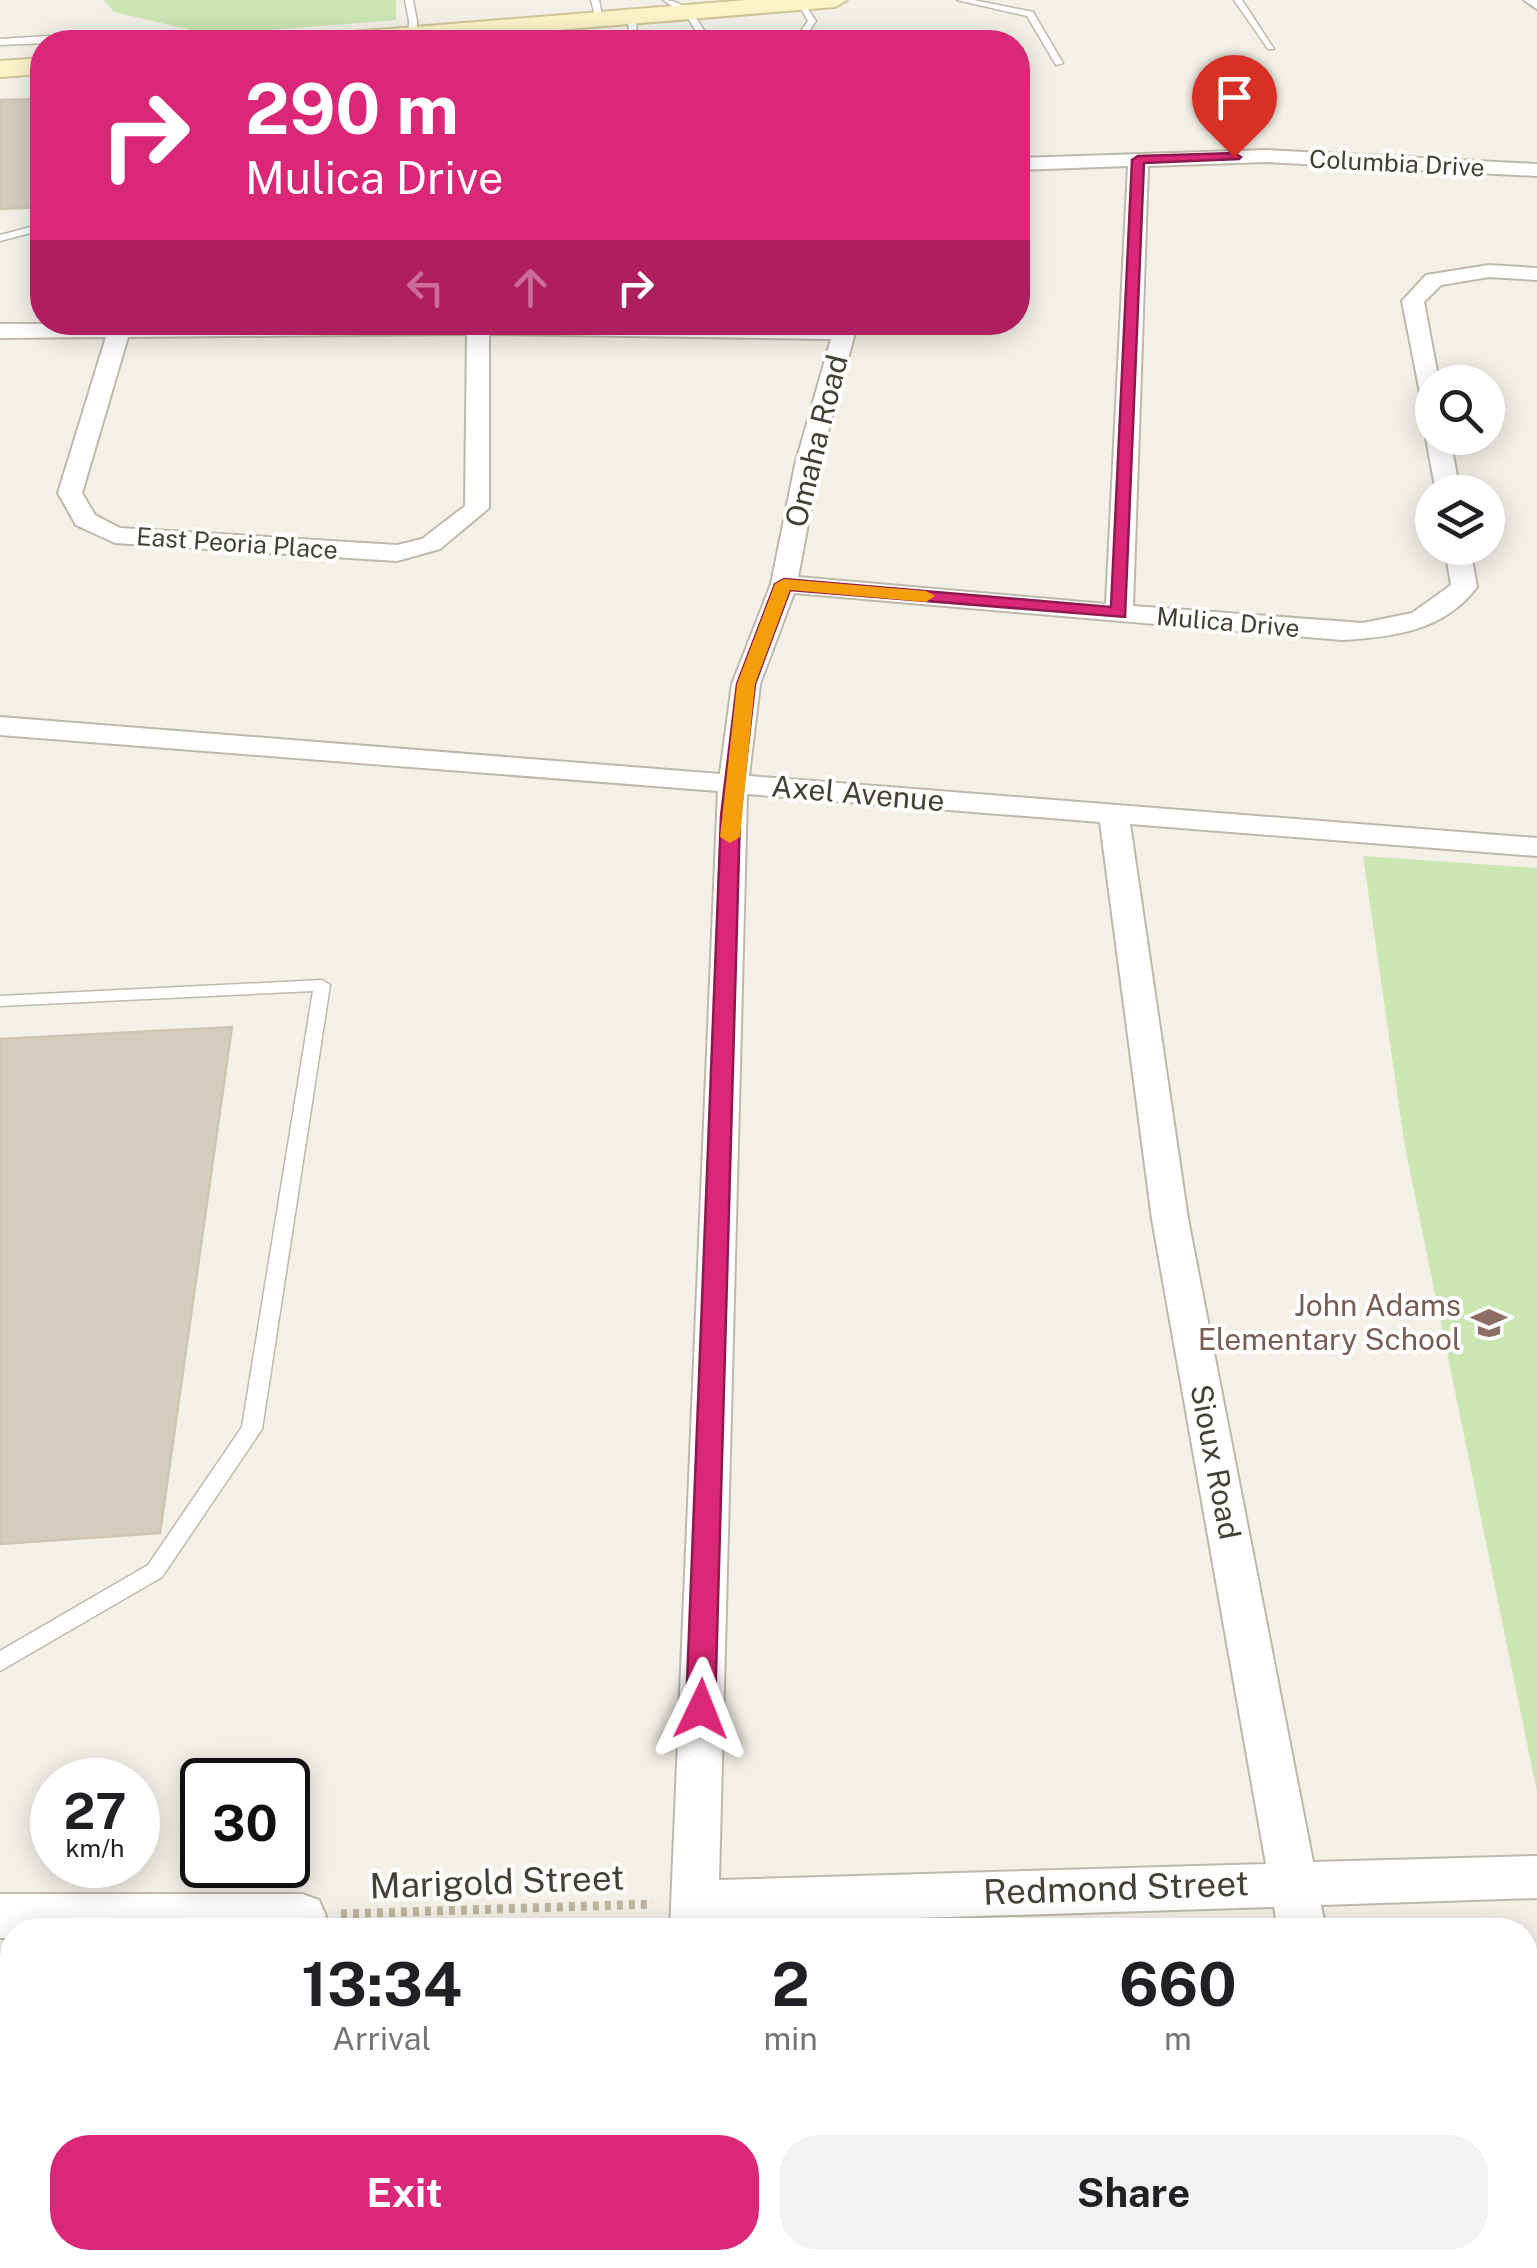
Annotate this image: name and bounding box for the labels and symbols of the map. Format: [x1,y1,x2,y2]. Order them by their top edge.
pin [1192,55,1277,158]
street label: Columbia Drive [1309,143,1485,183]
street label: Omaha Road [777,351,855,531]
street label: East Peoria Place [135,521,339,565]
street label: Mulica Drive [1155,601,1301,643]
street label: Axel Avenue [770,768,946,819]
place label: John Adams Elementary School [1198,1287,1461,1357]
school or university icon: John Adams Elementary School [1470,1304,1508,1342]
street label: Sioux Road [1183,1381,1249,1542]
position arrow [649,1657,753,1761]
speed limit sign: 30 [180,1758,310,1888]
street label: Marigold Street [369,1857,625,1906]
street label: Redmond Street [982,1862,1250,1913]

